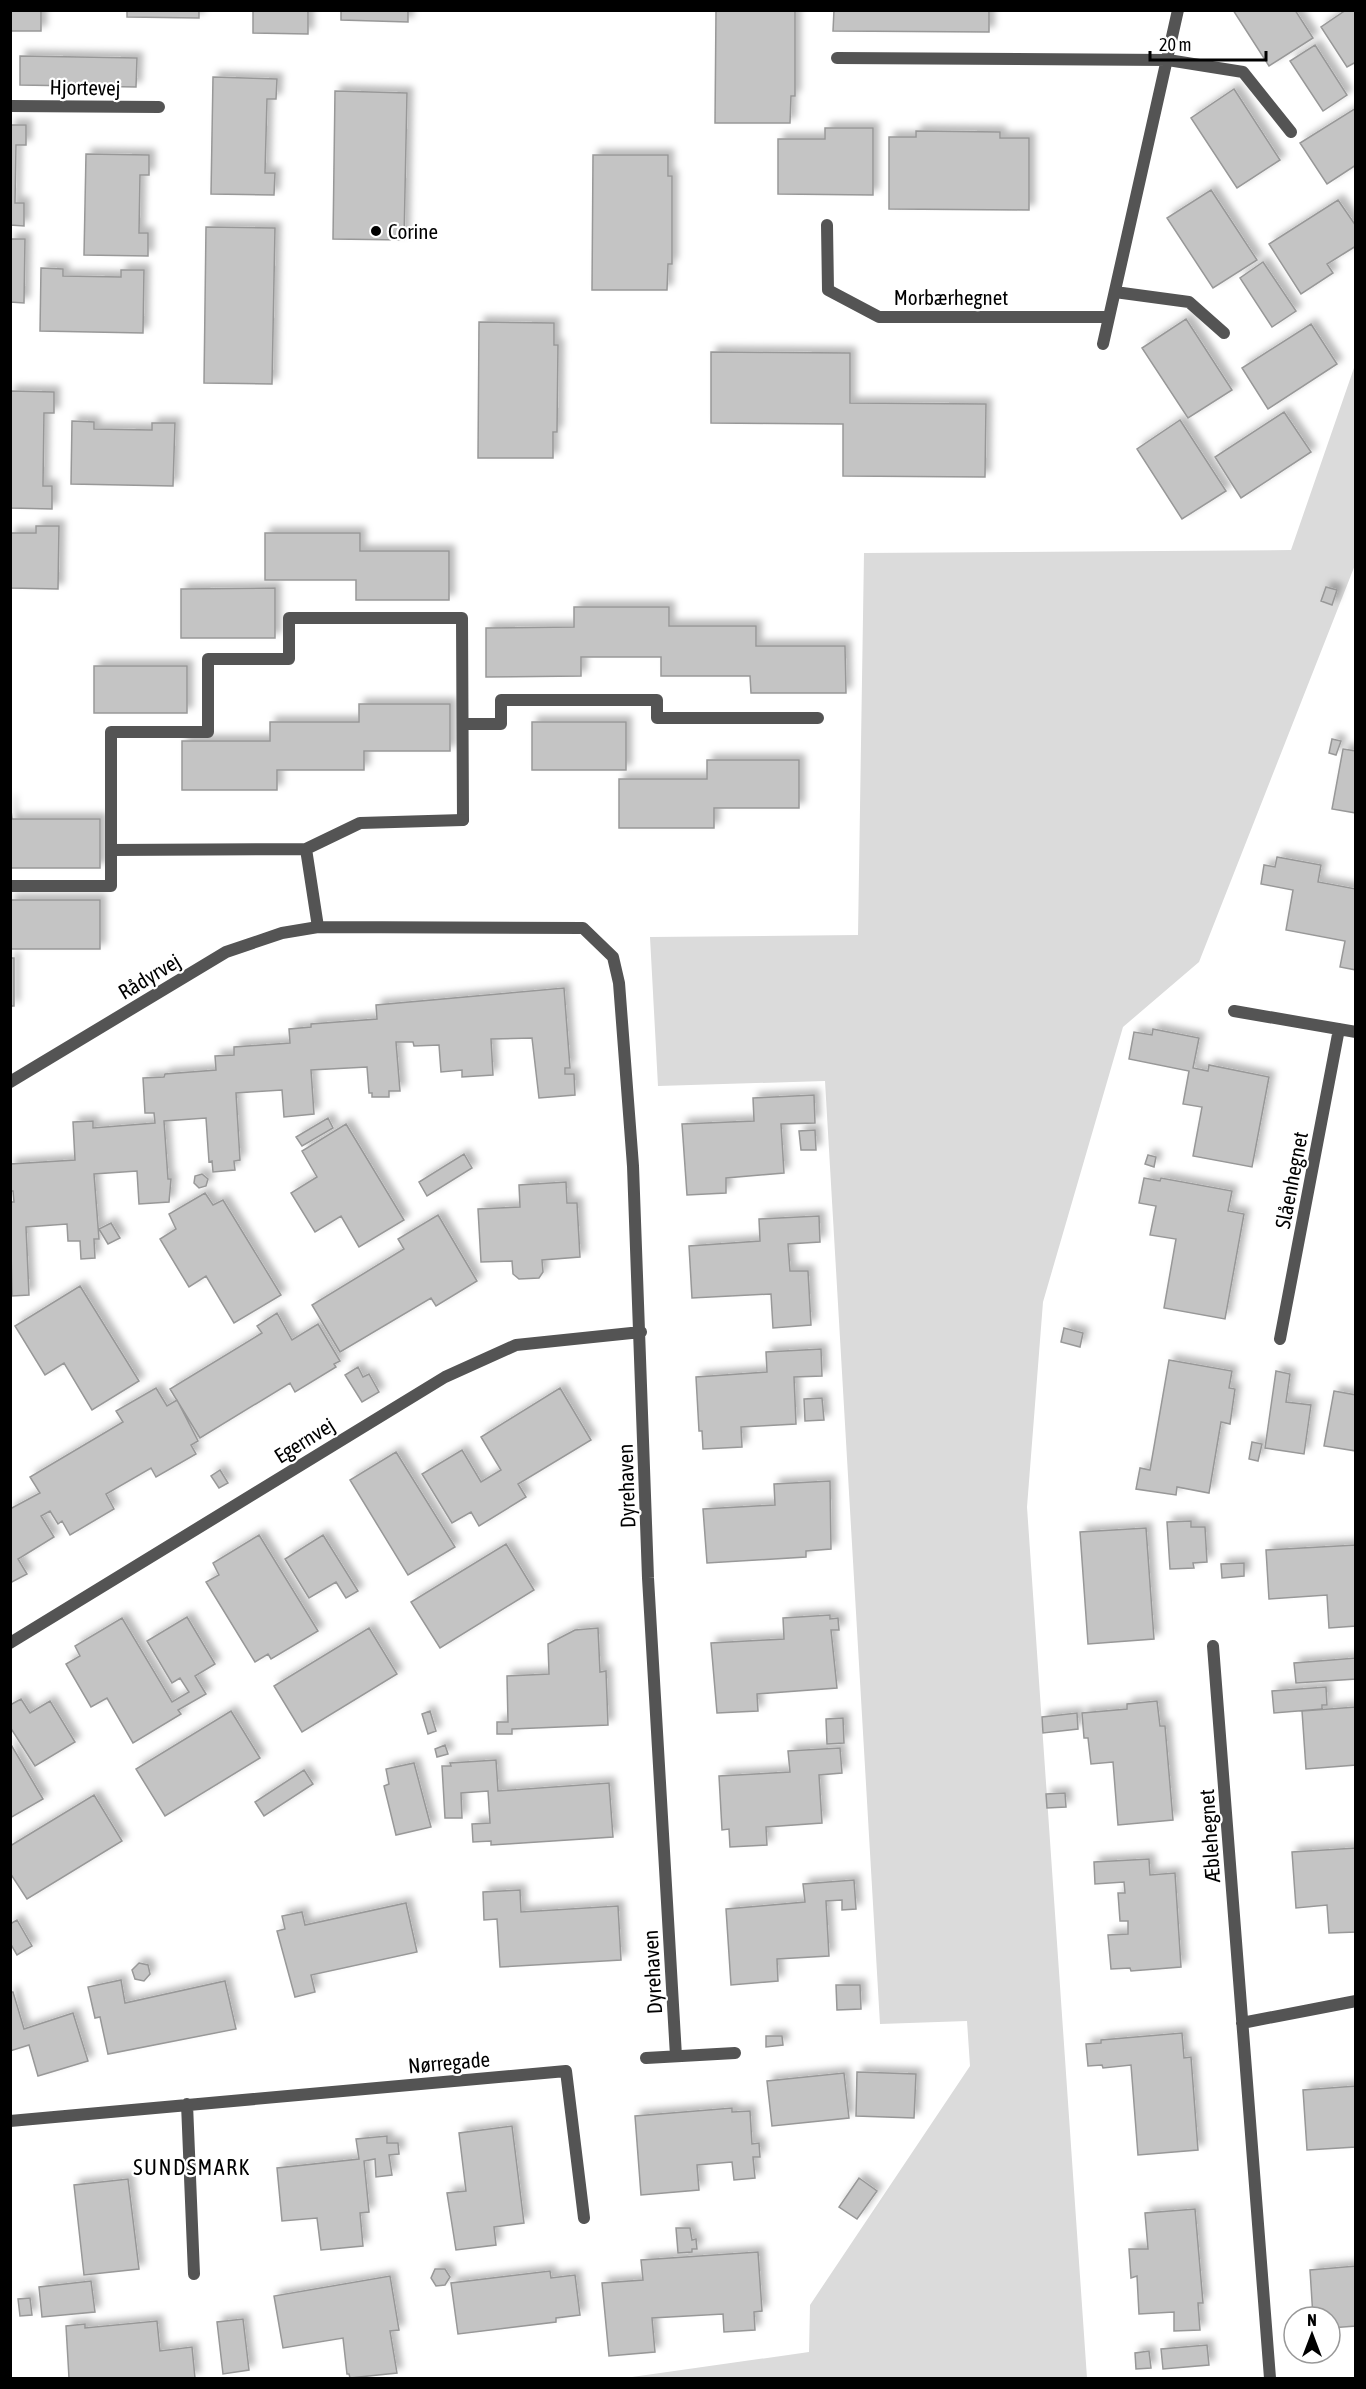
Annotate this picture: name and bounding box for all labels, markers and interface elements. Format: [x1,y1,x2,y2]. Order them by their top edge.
scale bar [1150,24,1266,62]
text: 20 m [1159,34,1191,55]
street label: Hjortevej [49,74,121,100]
place label: Corine [388,219,438,243]
marker: Corine [369,224,383,238]
street label: Morbærhegnet [894,285,1008,309]
street label: Rådyrvej [114,948,184,1004]
street label: Slåenhegnet [1270,1129,1312,1231]
street label: Egernvej [270,1412,338,1468]
street label: Dyrehaven [613,1443,639,1529]
street label: Æblehegnet [1194,1788,1224,1884]
street label: Dyrehaven [638,1929,666,2015]
street label: Nørregade [407,2046,491,2078]
district label: SUNDSMARK [133,2154,251,2180]
north arrow [1282,2305,1342,2365]
text: N [1307,2311,1317,2329]

